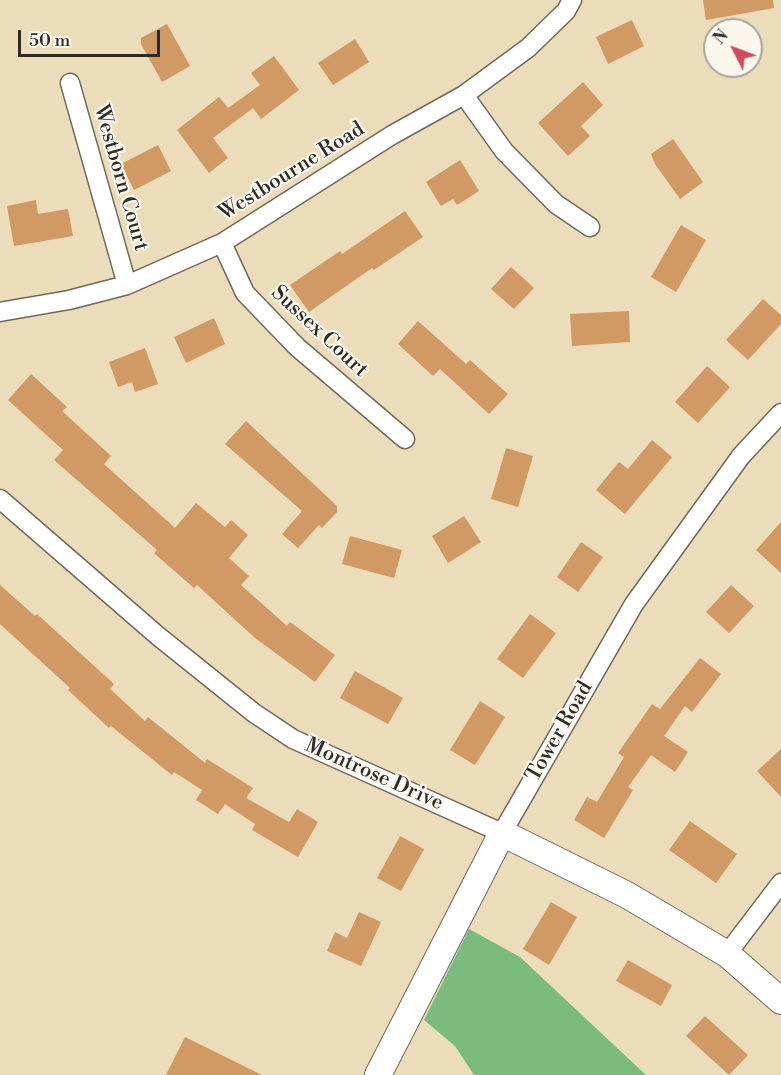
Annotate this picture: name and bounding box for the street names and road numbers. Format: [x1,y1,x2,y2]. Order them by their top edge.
street label: Westborn Court [87,102,153,254]
street label: Westbourne Road [215,117,369,227]
street label: Sussex Court [265,281,373,383]
street label: Tower Road [521,677,599,787]
street label: Montrose Drive [301,733,447,817]

